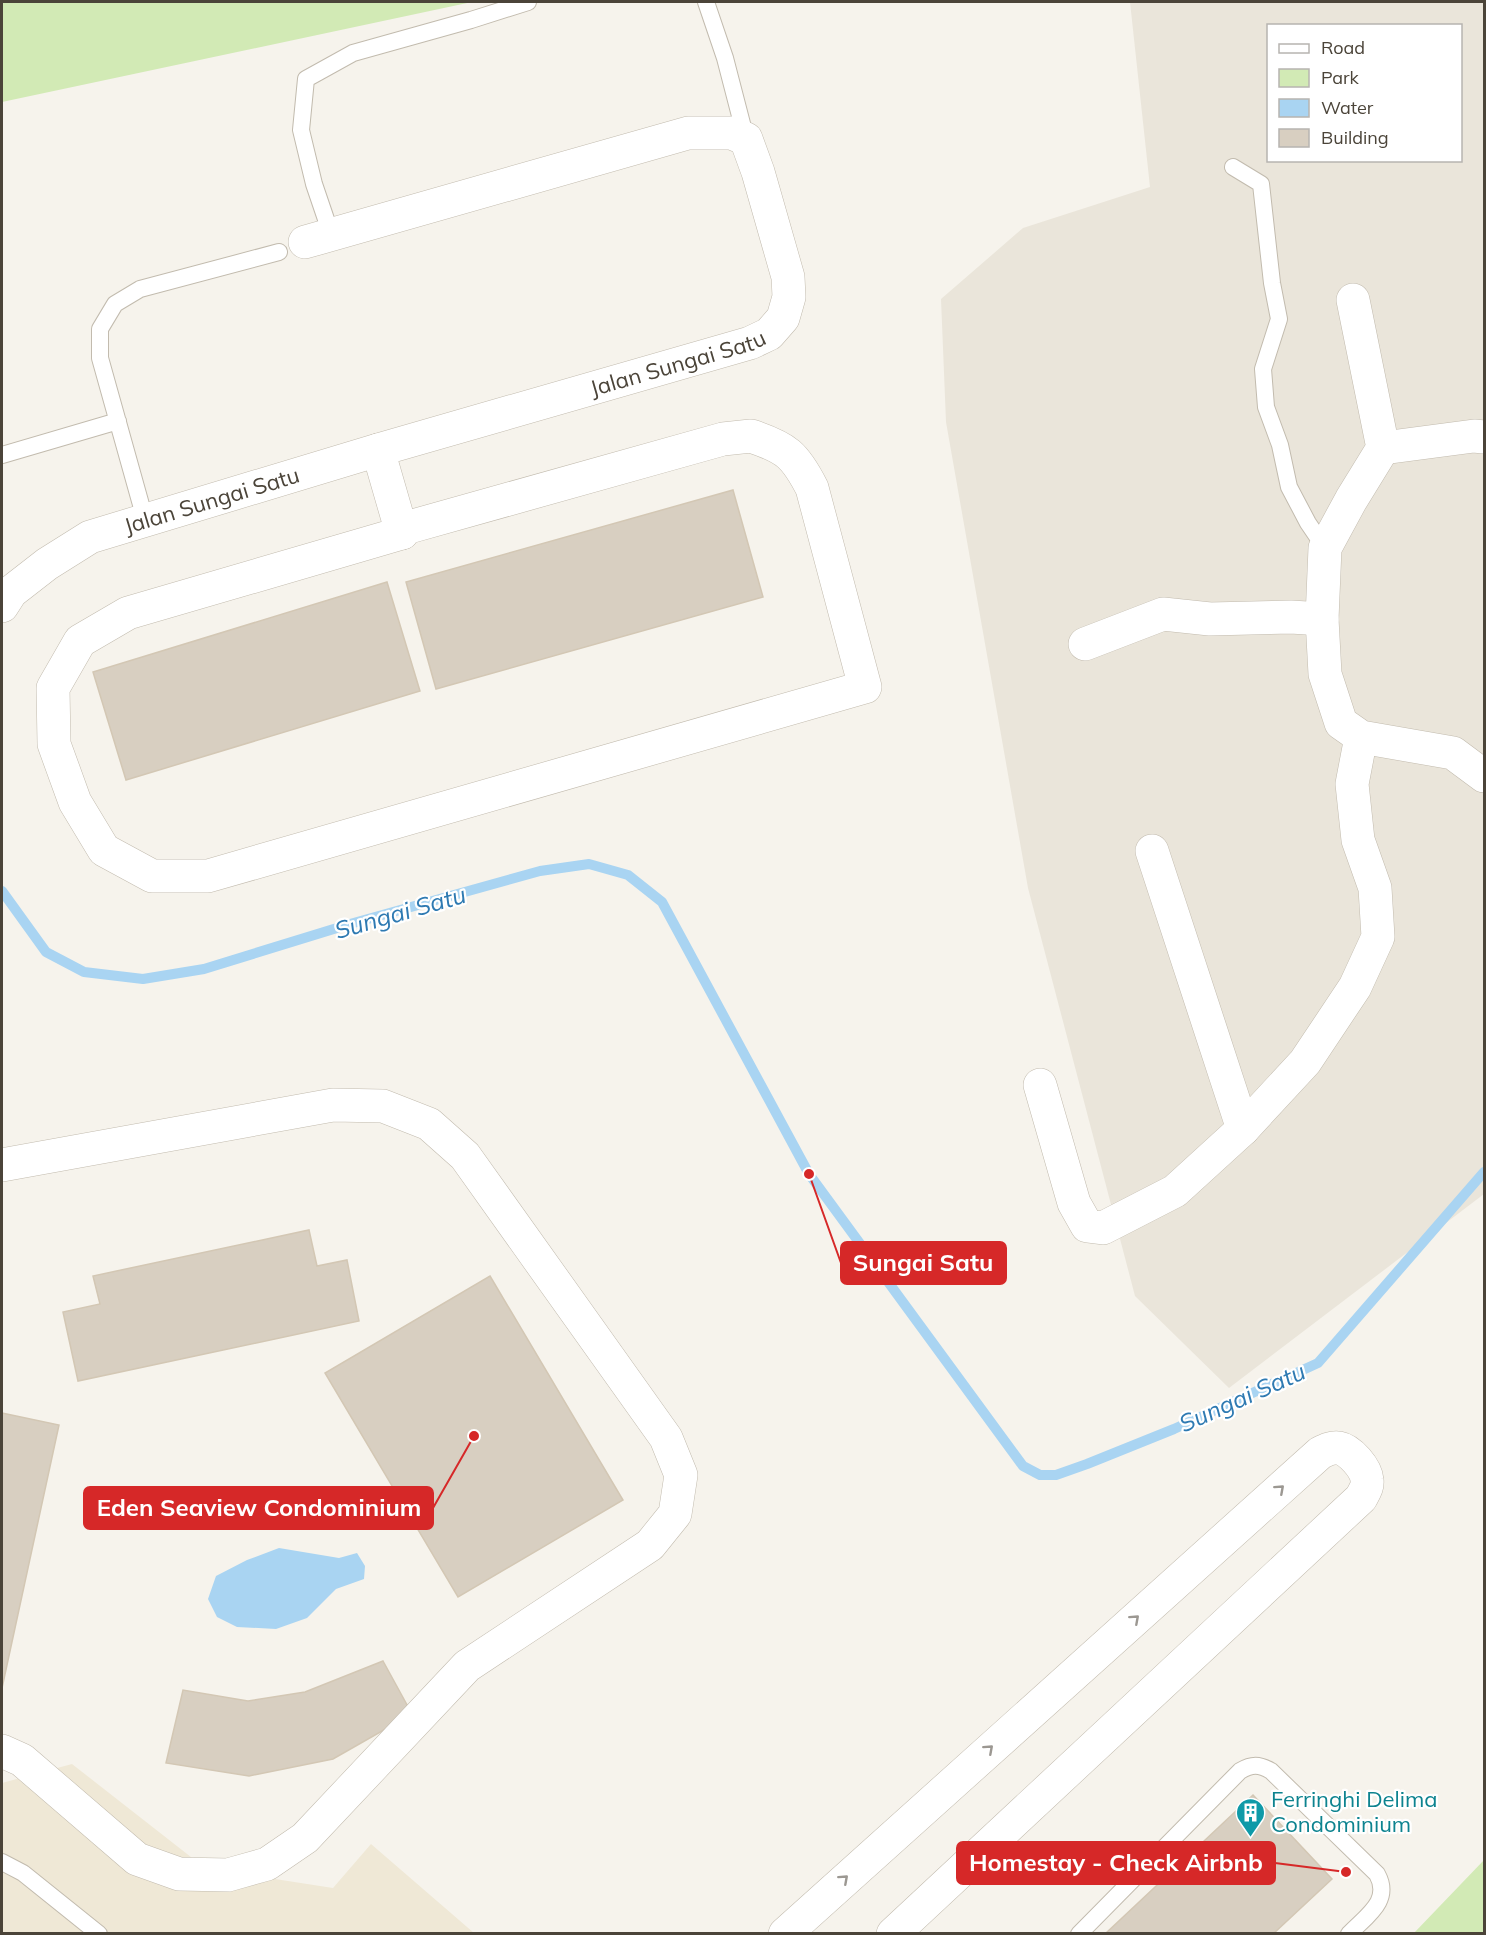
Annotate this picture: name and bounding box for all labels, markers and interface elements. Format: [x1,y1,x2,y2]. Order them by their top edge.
legend [1267,24,1462,162]
text: Road [1321,36,1365,59]
text: Park [1321,66,1360,89]
text: Water [1321,96,1374,119]
text: Building [1321,126,1389,149]
street label: Jalan Sungai Satu [587,324,770,402]
street label: Jalan Sungai Satu [121,461,303,540]
water label: Sungai Satu [331,879,469,945]
callout: Sungai Satu [841,1242,1006,1284]
text: Sungai Satu [853,1247,993,1277]
water label: Sungai Satu [1174,1356,1310,1438]
one-way arrow [1273,1485,1284,1496]
callout: Eden Seaview Condominium [84,1487,433,1529]
text: Eden Seaview Condominium [97,1492,421,1522]
one-way arrow [1128,1615,1139,1626]
one-way arrow [983,1745,993,1756]
place label: Ferringhi Delima Condominium [1271,1785,1438,1838]
building icon: Ferringhi Delima Condominium [1234,1796,1266,1838]
callout: Homestay - Check Airbnb [957,1842,1275,1884]
text: Homestay - Check Airbnb [969,1847,1263,1877]
one-way arrow [837,1875,848,1886]

